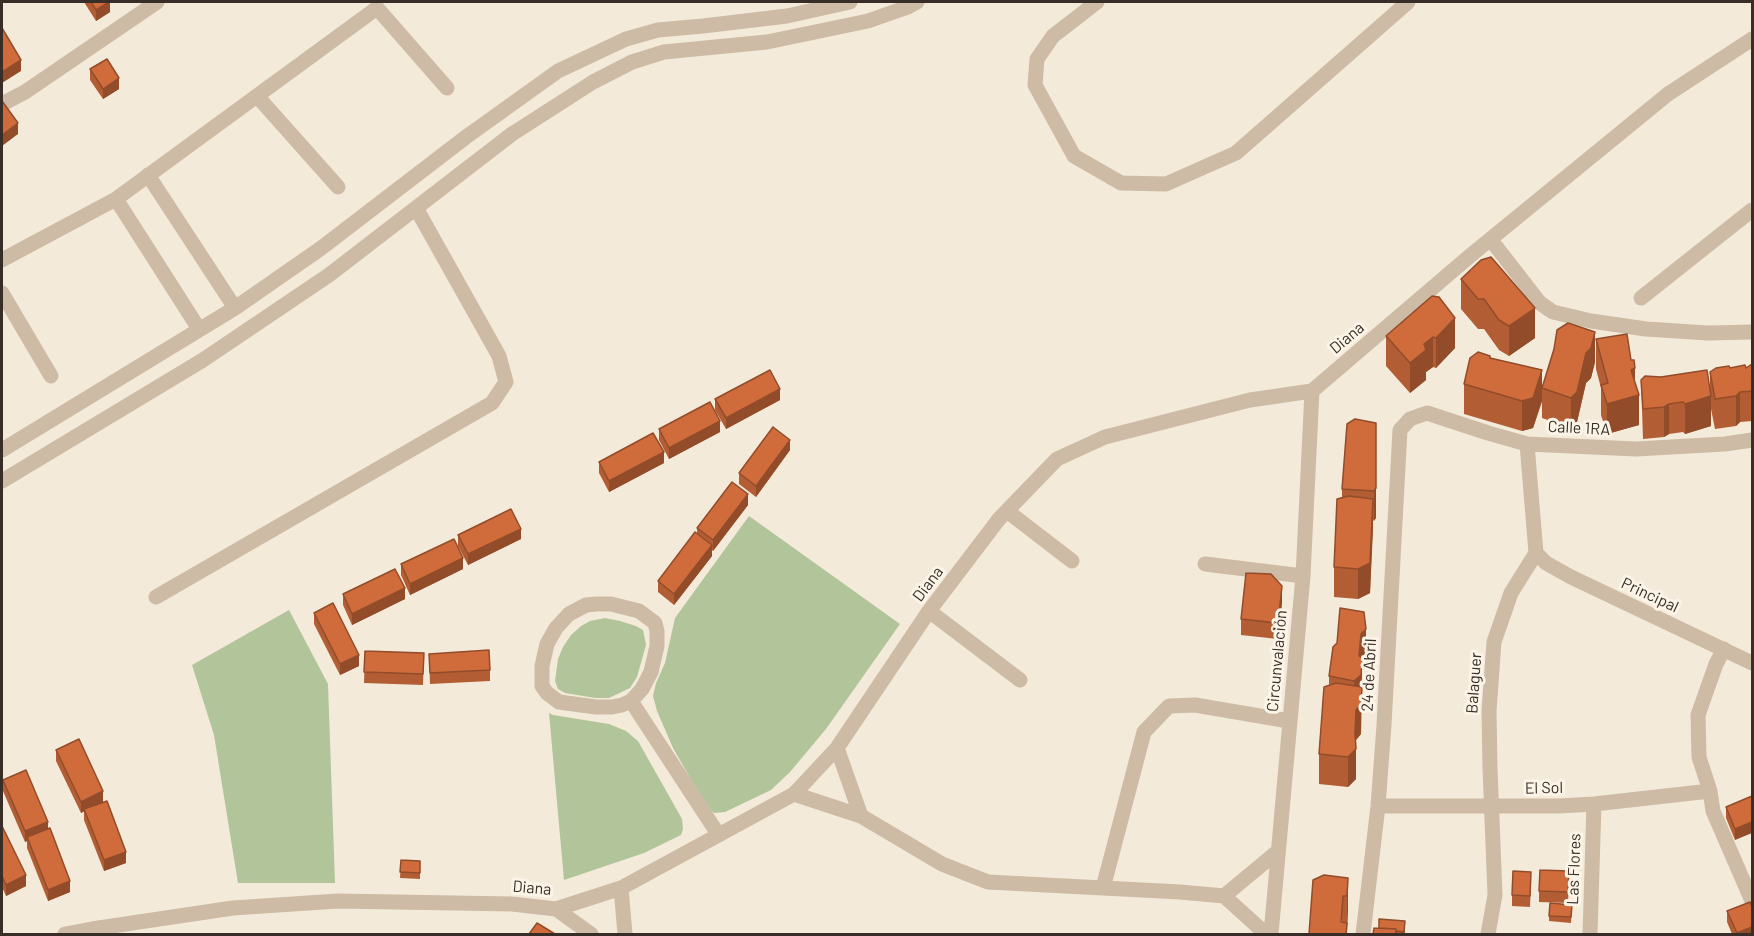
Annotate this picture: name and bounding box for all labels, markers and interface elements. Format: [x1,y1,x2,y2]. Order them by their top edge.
street label: Diana [1326,318,1368,358]
street label: Calle 1RA [1547,417,1611,439]
street label: Diana [909,563,947,605]
street label: Principal [1618,573,1682,617]
street label: Circunvalación [1263,609,1291,713]
street label: 24 de Abril [1358,638,1380,712]
street label: Balaguer [1462,652,1486,714]
street label: El Sol [1525,778,1563,798]
street label: Las Flores [1563,833,1585,905]
street label: Diana [512,877,552,899]

